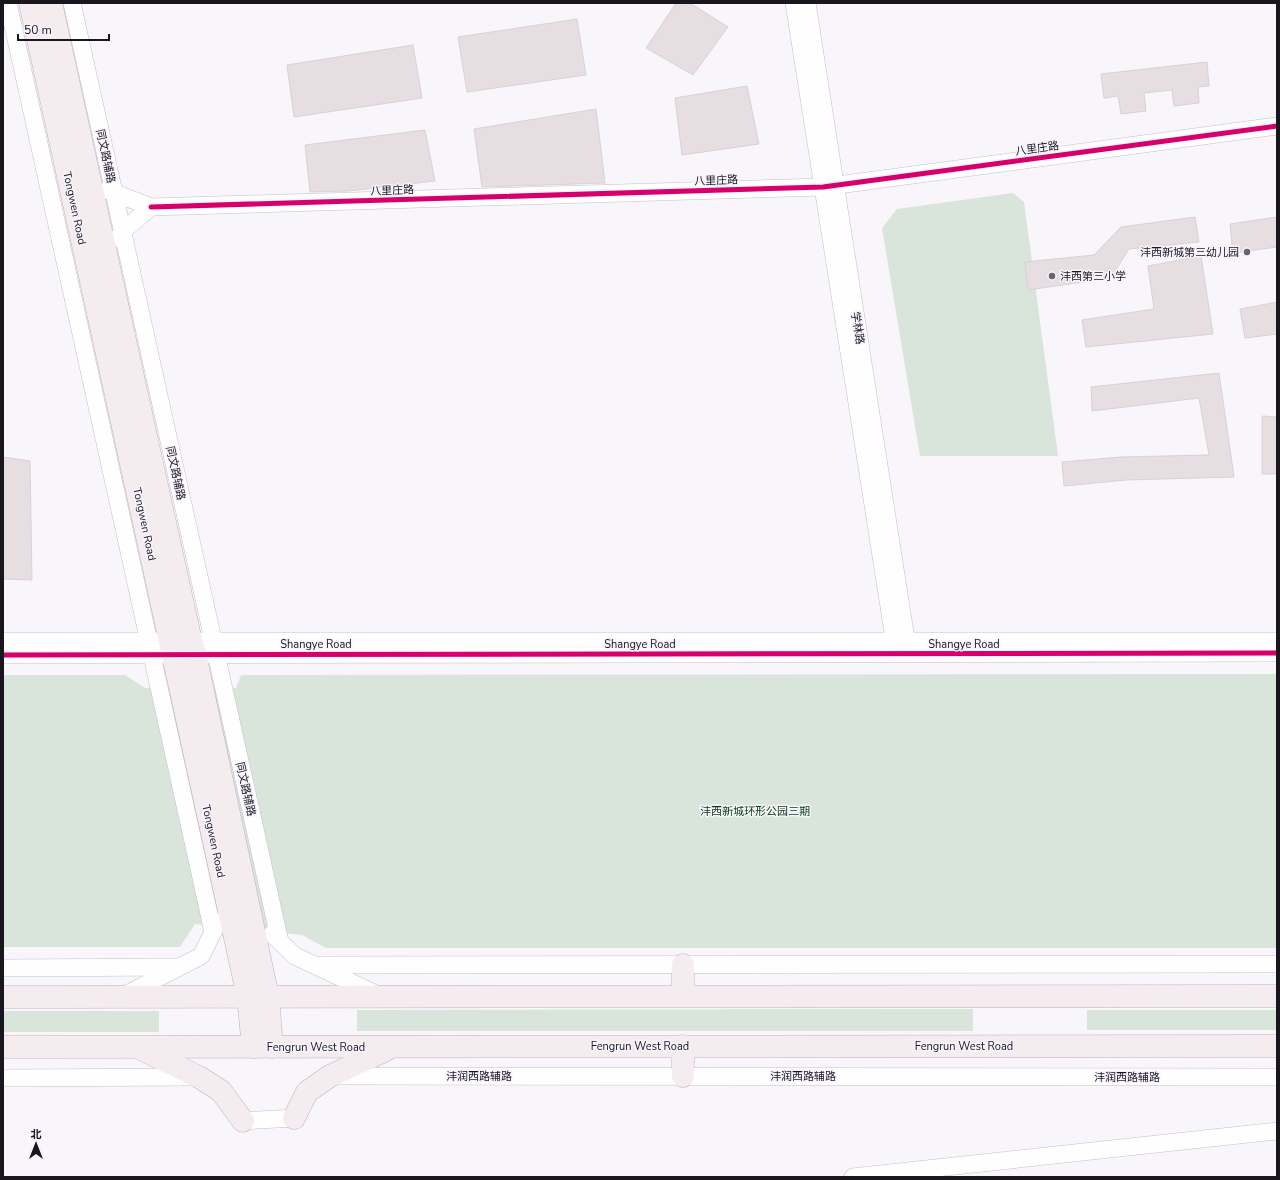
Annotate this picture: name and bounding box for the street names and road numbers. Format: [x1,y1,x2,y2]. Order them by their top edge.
street label: 同文路辅路 [92,128,119,185]
street label: 八里庄路 [1014,138,1060,159]
street label: Tongwen Road [59,170,90,246]
street label: 八里庄路 [694,172,738,189]
street label: 八里庄路 [370,182,414,199]
street label: 学林路 [848,311,867,346]
street label: 同文路辅路 [162,445,189,502]
street label: Tongwen Road [129,486,160,562]
street label: Shangye Road [280,637,352,652]
street label: Shangye Road [604,637,676,652]
street label: Shangye Road [928,637,1000,652]
street label: 同文路辅路 [232,761,259,818]
street label: Tongwen Road [198,803,229,879]
street label: Fengrun West Road [591,1039,689,1054]
street label: Fengrun West Road [915,1039,1013,1054]
street label: Fengrun West Road [267,1040,365,1055]
street label: 沣润西路辅路 [446,1069,512,1084]
street label: 沣润西路辅路 [770,1069,836,1084]
street label: 沣润西路辅路 [1094,1070,1160,1085]

